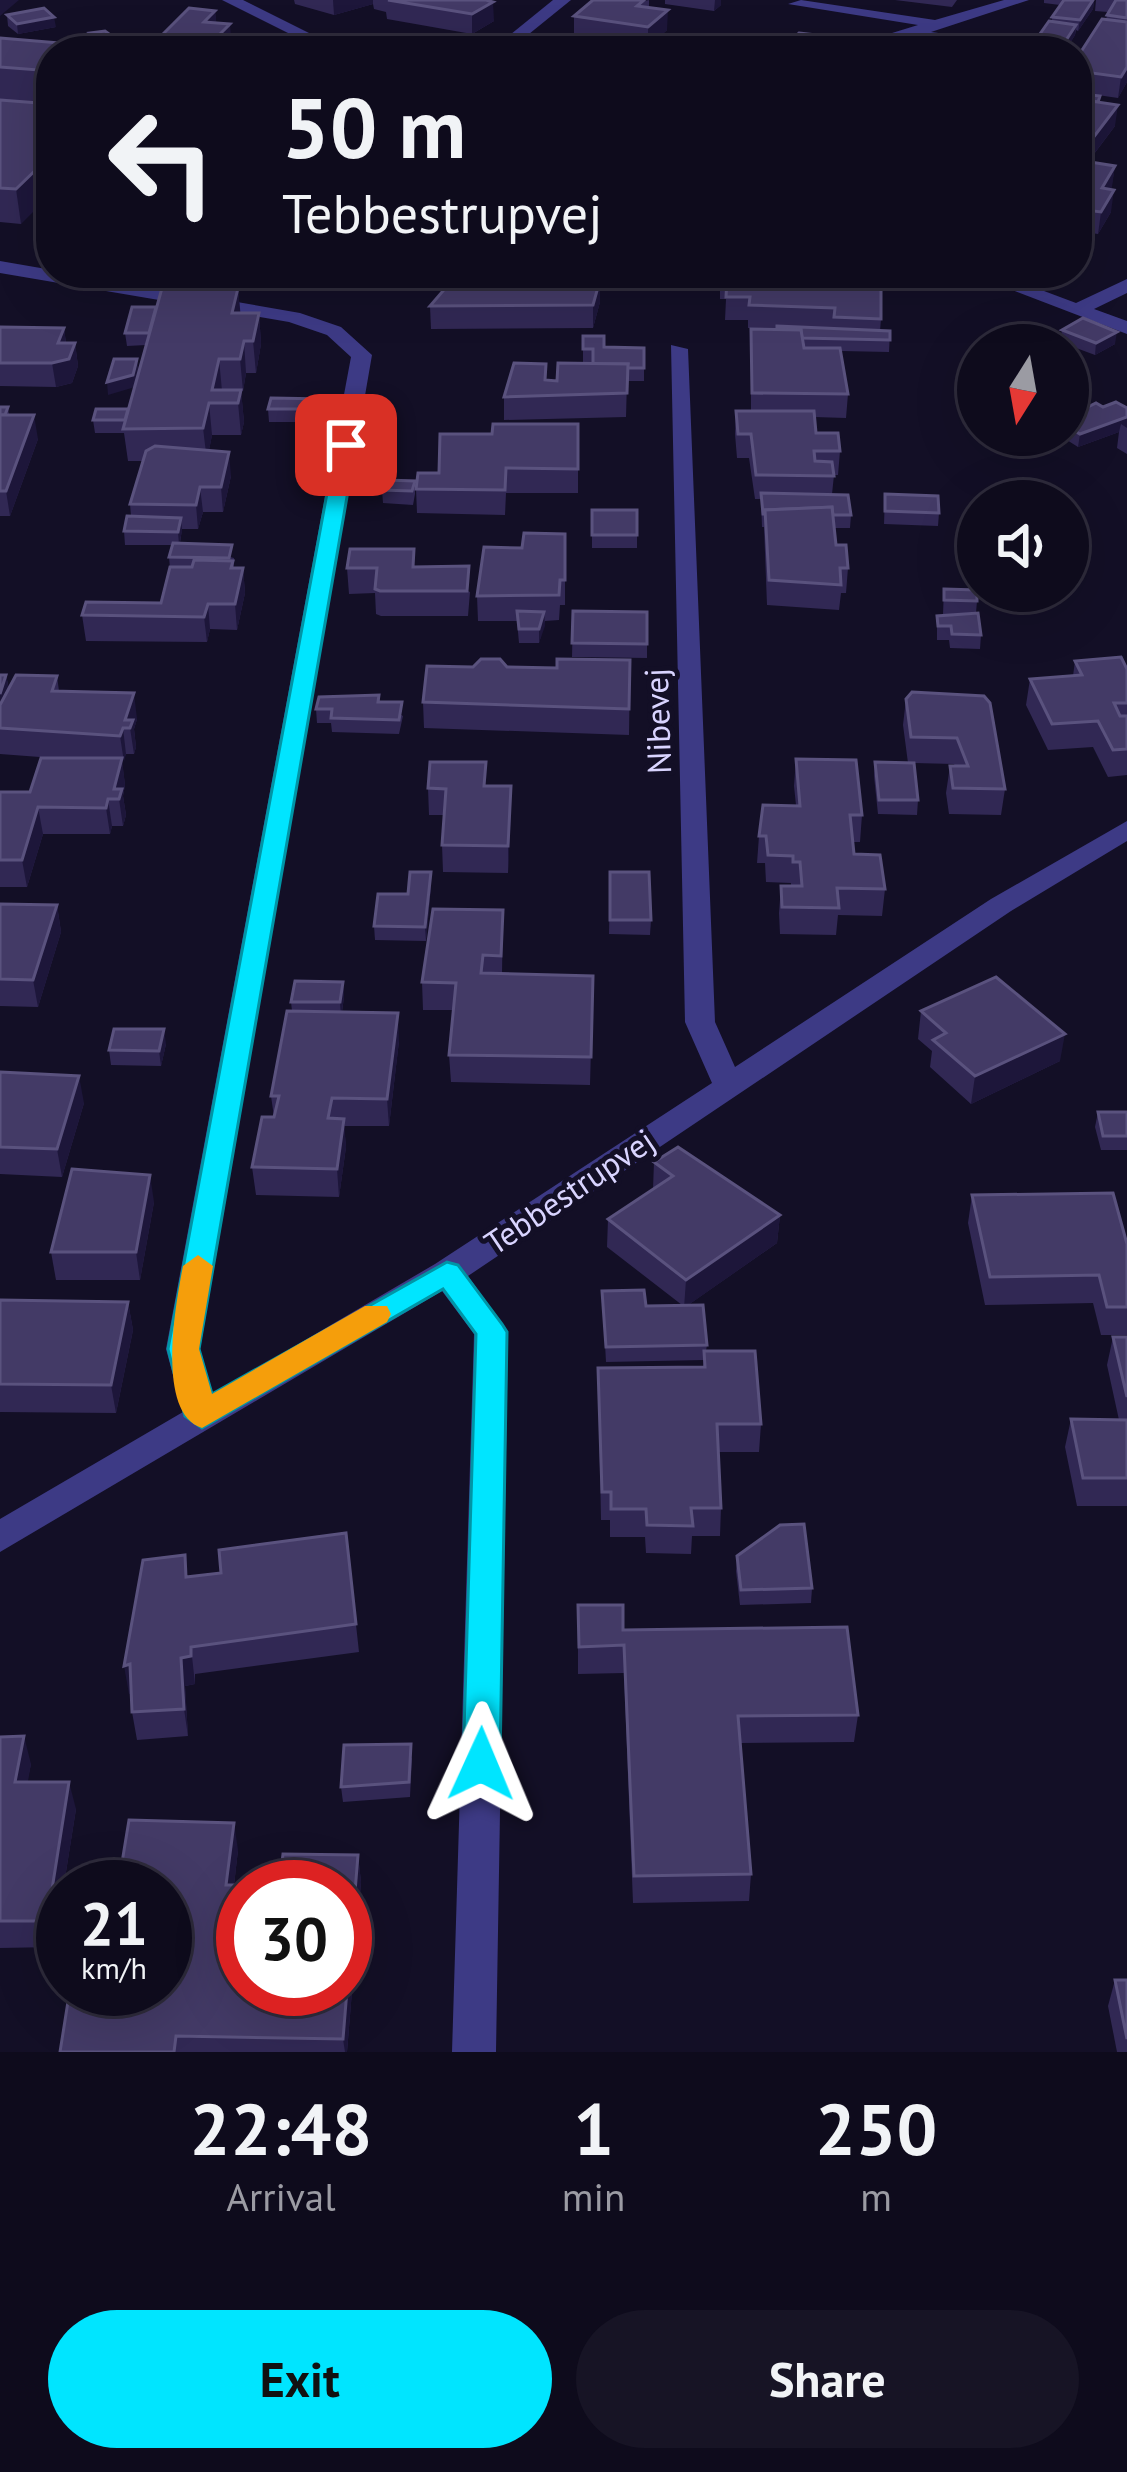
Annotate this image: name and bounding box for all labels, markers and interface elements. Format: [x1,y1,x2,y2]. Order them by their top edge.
text: 50 m [282,72,466,181]
icon: left [84,84,240,240]
text: Tebbestrupvej [282,178,603,248]
north arrow [957,324,1089,456]
map controls [957,324,1089,612]
pin [295,394,397,496]
icon: arrive [313,412,379,478]
button: sound [957,480,1089,612]
street label: Nibevej [634,667,680,775]
street label: Tebbestrupvej [476,1118,662,1264]
position arrow [418,1701,544,1827]
speed limit sign: 30 [216,1860,372,2016]
text: 21 [80,1884,148,1962]
text: km/h [81,1948,147,1987]
text: 22:48 [190,2082,372,2175]
text: 1 [573,2082,614,2175]
text: 250 [815,2082,937,2175]
text: Arrival [226,2171,336,2222]
text: min [562,2171,625,2222]
text: m [860,2171,892,2222]
button: Exit [48,2310,552,2448]
button: Share [576,2310,1079,2448]

